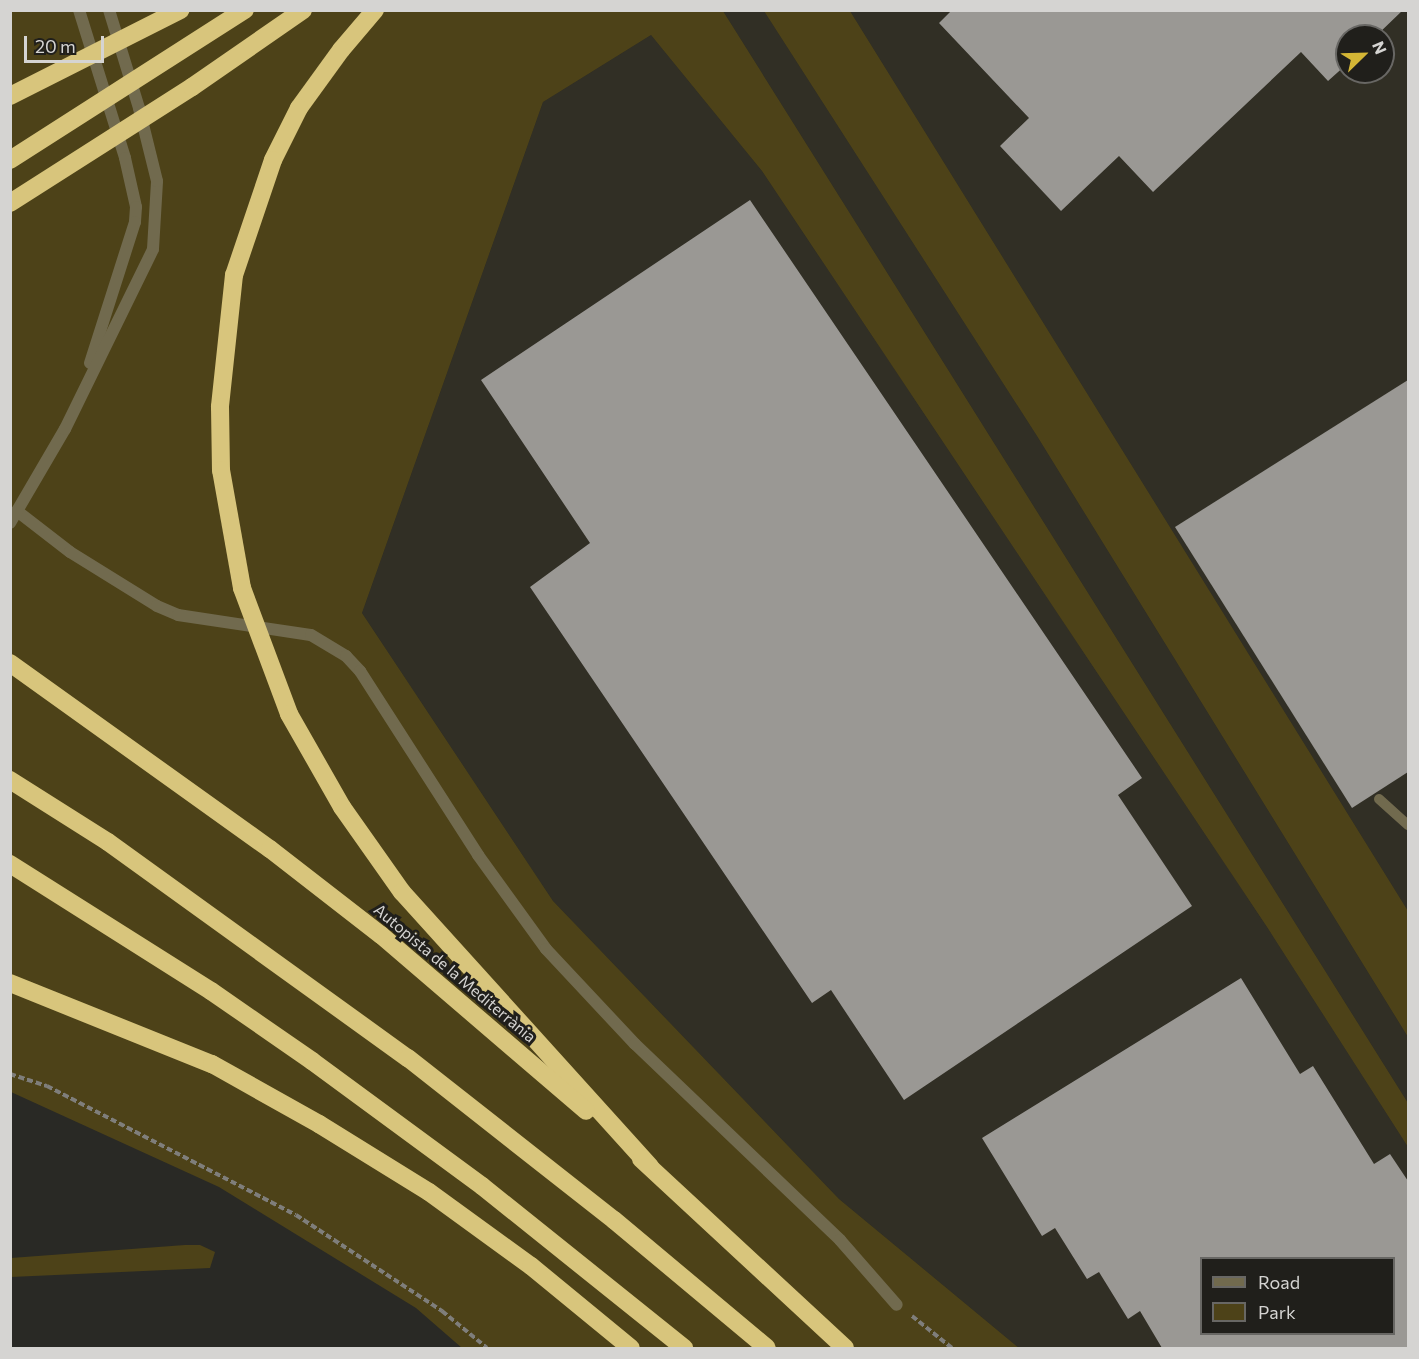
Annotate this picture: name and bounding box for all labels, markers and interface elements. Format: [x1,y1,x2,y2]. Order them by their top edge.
scale bar [27,24,106,62]
north arrow [1335,24,1395,84]
text: 20 m [35,35,76,57]
text: N [1369,38,1391,57]
street label: Autopista de la Mediterrània [370,900,540,1046]
legend [1200,1257,1395,1335]
text: Road [1258,1271,1300,1293]
text: Park [1258,1301,1296,1323]

